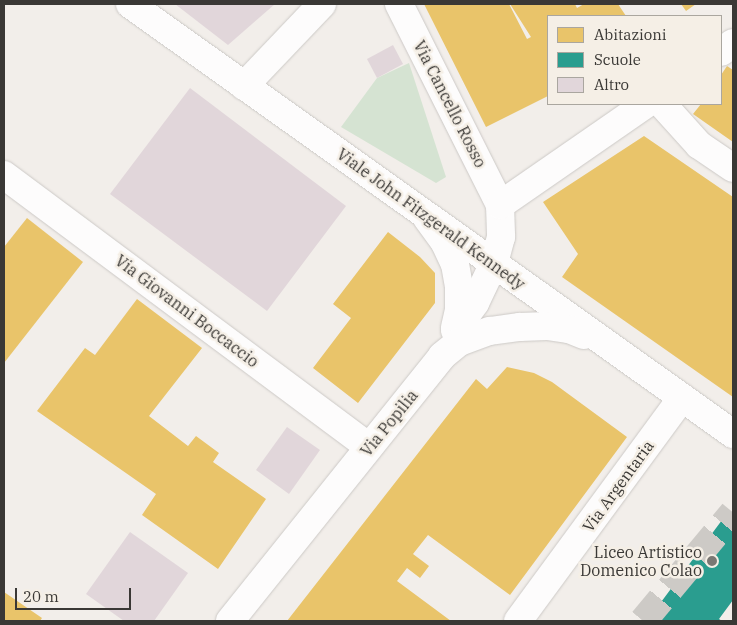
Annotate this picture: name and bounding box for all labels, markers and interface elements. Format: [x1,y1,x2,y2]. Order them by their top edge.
legend [547,15,722,105]
text: Abitazioni [594,25,667,44]
street label: Via Cancello Rosso [410,37,490,171]
text: Scuole [594,50,641,69]
text: Altro [594,75,629,94]
street label: Viale John Fitzgerald Kennedy [333,144,529,294]
street label: Via Giovanni Boccaccio [111,251,263,371]
street label: Via Popilia [356,386,422,460]
street label: Via Argentaria [578,436,658,536]
place label: Liceo Artistico Domenico Colao [580,542,702,580]
marker: Liceo Artistico Domenico Colao [706,555,718,567]
scale bar [18,578,134,610]
text: 20 m [23,587,59,606]

